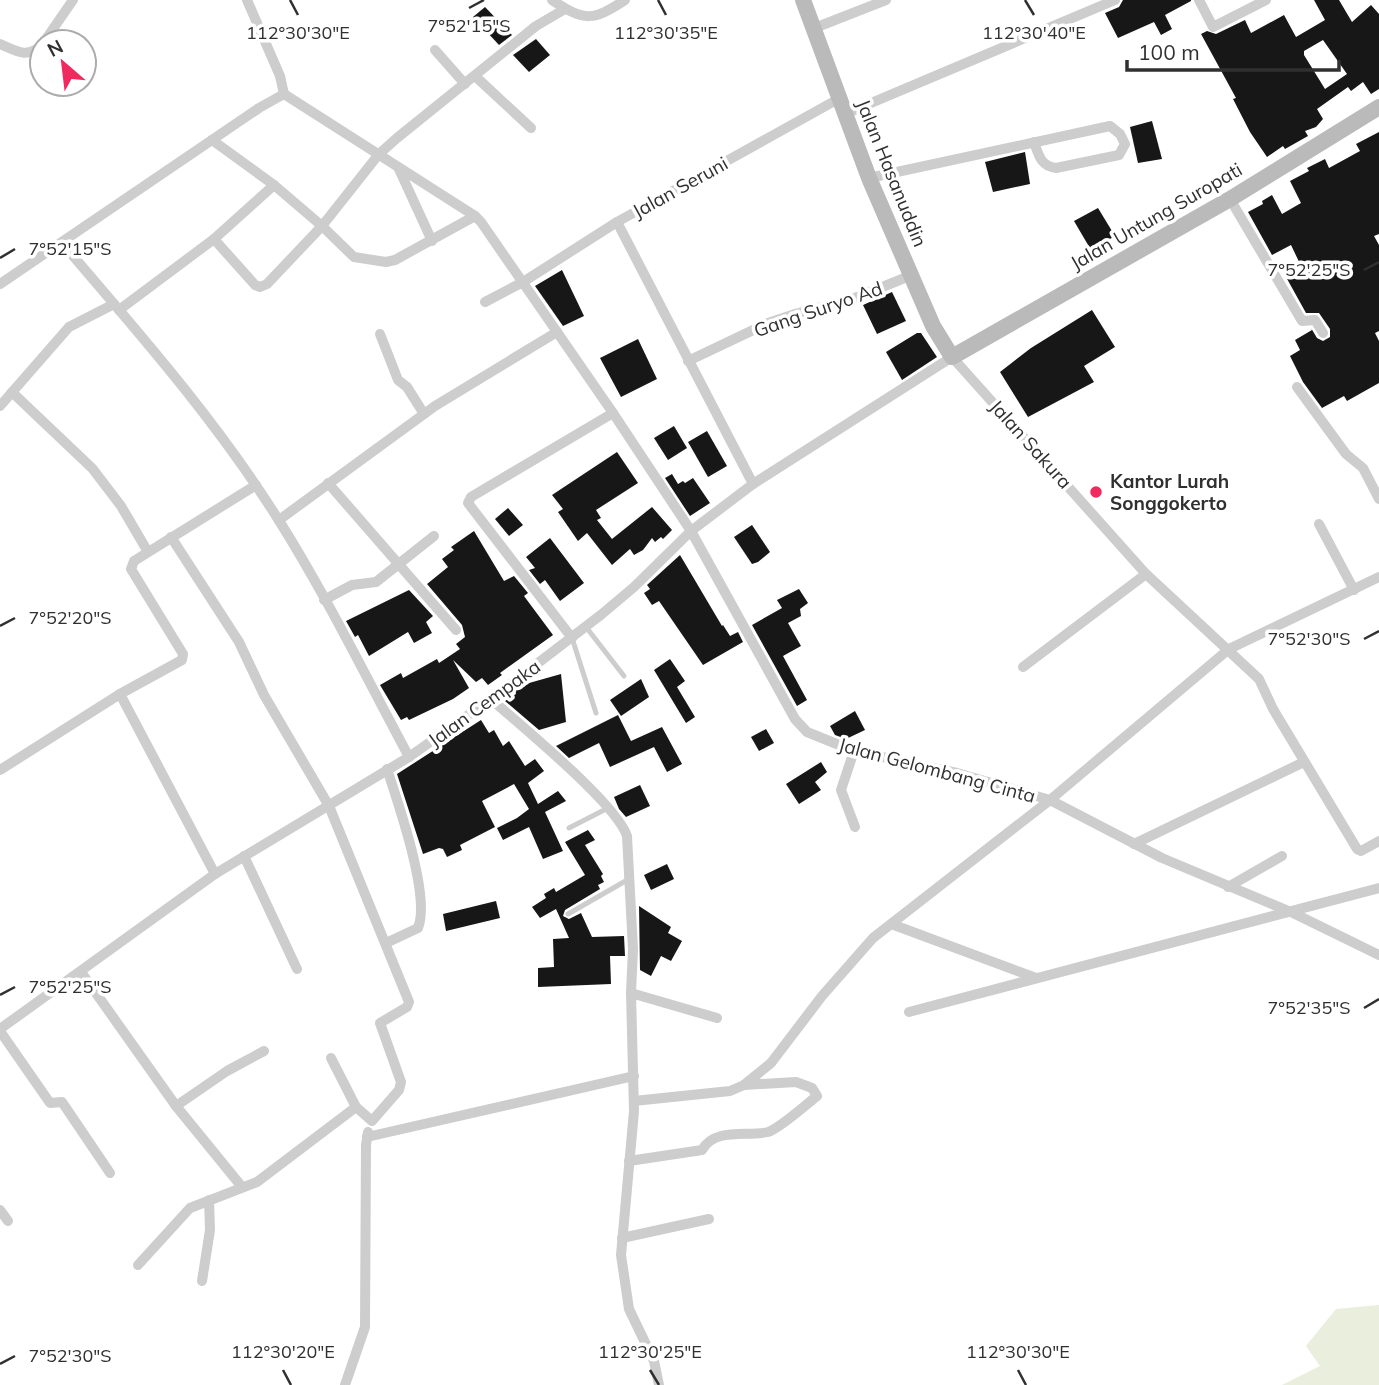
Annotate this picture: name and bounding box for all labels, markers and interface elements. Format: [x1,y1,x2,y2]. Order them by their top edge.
text: 7°52'15"S [428,14,510,37]
text: 112°30'30"E [246,21,350,44]
text: 112°30'35"E [614,21,718,44]
text: 112°30'40"E [982,21,1086,44]
north arrow [28,28,98,98]
scale bar [1127,28,1339,72]
text: N [43,34,67,62]
text: 100 m [1138,39,1200,65]
street label: Jalan Hasanuddin [851,96,933,250]
street label: Jalan Seruni [628,151,732,223]
street label: Jalan Untung Suropati [1066,157,1246,275]
text: 7°52'15"S [29,237,111,260]
text: 7°52'25"S [1268,258,1350,281]
street label: Gang Suryo Ad [751,276,885,342]
street label: Jalan Sakura [985,394,1077,494]
place label: Kantor Lurah Songgokerto [1110,469,1229,515]
marker: Kantor Lurah Songgokerto [1088,484,1104,500]
text: 7°52'20"S [29,606,111,629]
text: 7°52'30"S [1268,627,1350,650]
street label: Jalan Cempaka [423,654,545,752]
street label: Jalan Gelombang Cinta [836,732,1038,808]
text: 7°52'25"S [29,975,111,998]
text: 7°52'35"S [1268,996,1350,1019]
text: 112°30'20"E [231,1340,335,1363]
text: 112°30'25"E [598,1340,702,1363]
text: 112°30'30"E [966,1340,1070,1363]
text: 7°52'30"S [29,1344,111,1367]

